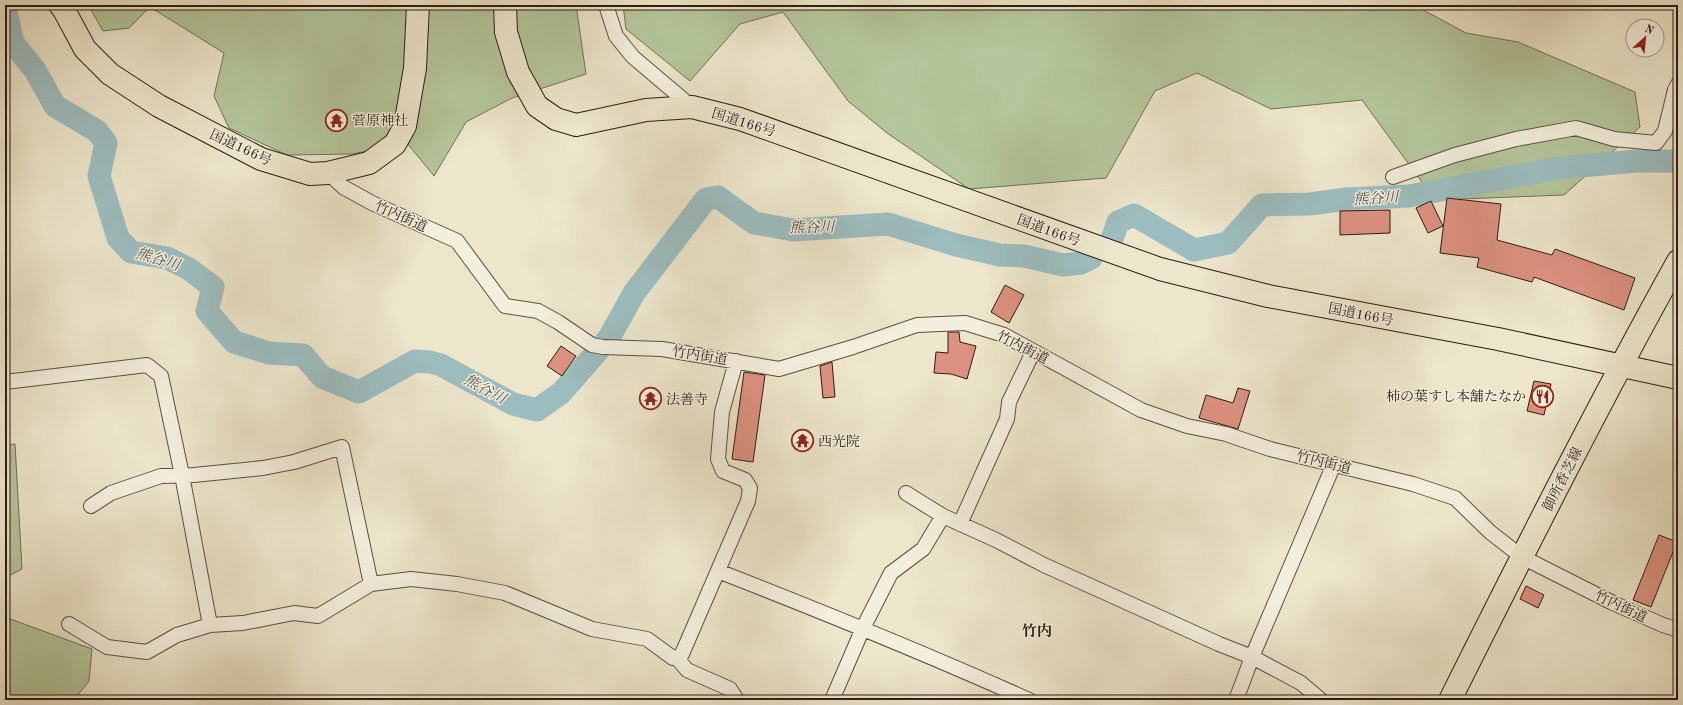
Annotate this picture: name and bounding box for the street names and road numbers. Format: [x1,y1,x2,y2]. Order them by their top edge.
street label: 国道166号 [710,106,778,139]
street label: 国道166号 [208,127,274,168]
street label: 竹内街道 [372,198,429,235]
street label: 国道166号 [1015,212,1083,249]
street label: 国道166号 [1327,301,1395,328]
street label: 竹内街道 [994,328,1051,367]
street label: 竹内街道 [671,344,729,367]
street label: 御所香芝線 [1540,445,1585,514]
street label: 竹内街道 [1295,448,1353,477]
street label: 竹内街道 [1592,588,1649,625]

